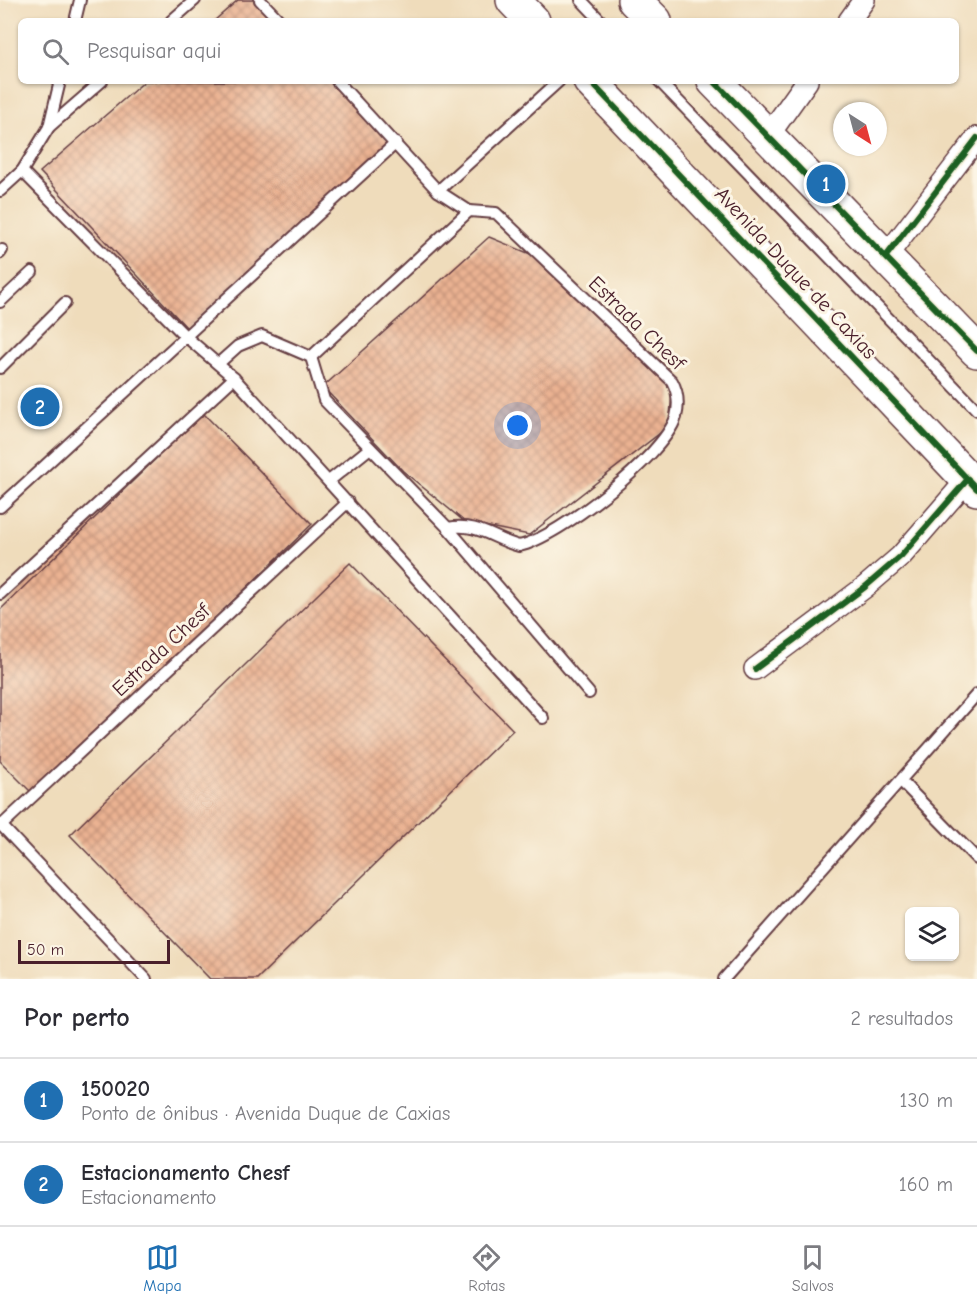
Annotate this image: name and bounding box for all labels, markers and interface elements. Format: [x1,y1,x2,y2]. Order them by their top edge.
search box [18,18,959,84]
icon: search [39,35,72,68]
text: Pesquisar aqui [87,38,222,64]
north arrow [833,102,887,156]
pin: 1 [806,162,846,207]
street label: Avenida Duque de Caxias [710,182,882,364]
street label: Estrada Chesf [584,271,691,376]
pin: 2 [20,384,60,430]
your location [503,411,532,440]
street label: Estrada Chesf [107,598,216,701]
map controls [905,907,959,961]
button: layers [905,907,959,961]
scale bar [18,937,170,964]
text: 50 m [27,941,64,959]
text: Por perto [24,1003,130,1033]
text: 2 resultados [851,1007,953,1030]
text: 150020 [81,1076,150,1102]
text: 1 [40,1089,47,1112]
text: 130 m [900,1089,953,1112]
text: Ponto de ônibus · Avenida Duque de Caxias [81,1102,450,1125]
text: Estacionamento Chesf [81,1160,290,1186]
text: 2 [39,1173,48,1196]
text: 160 m [899,1173,953,1196]
text: Estacionamento [81,1186,216,1209]
tab: Mapa [143,1241,182,1295]
tab: Rotas [468,1241,505,1295]
tab: Salvos [792,1241,834,1295]

